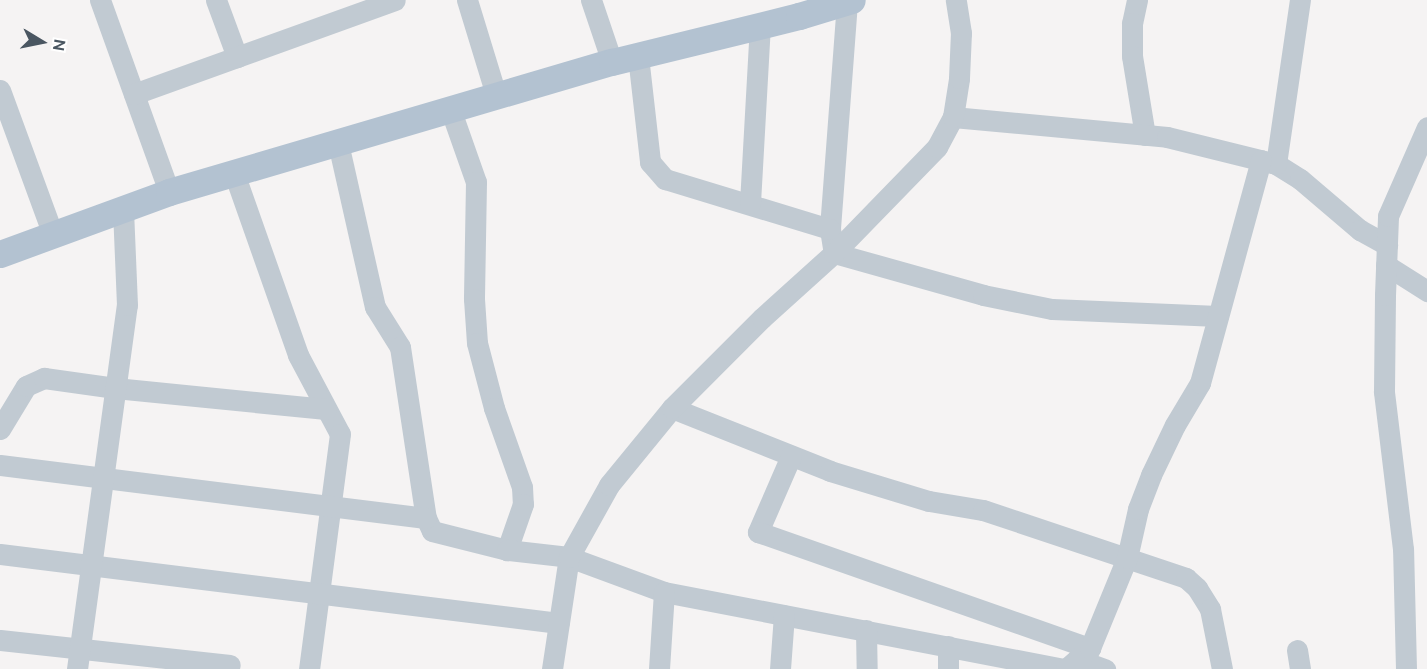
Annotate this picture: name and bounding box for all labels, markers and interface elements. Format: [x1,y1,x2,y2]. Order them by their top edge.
north arrow [12,12,72,72]
text: N [50,38,70,53]

